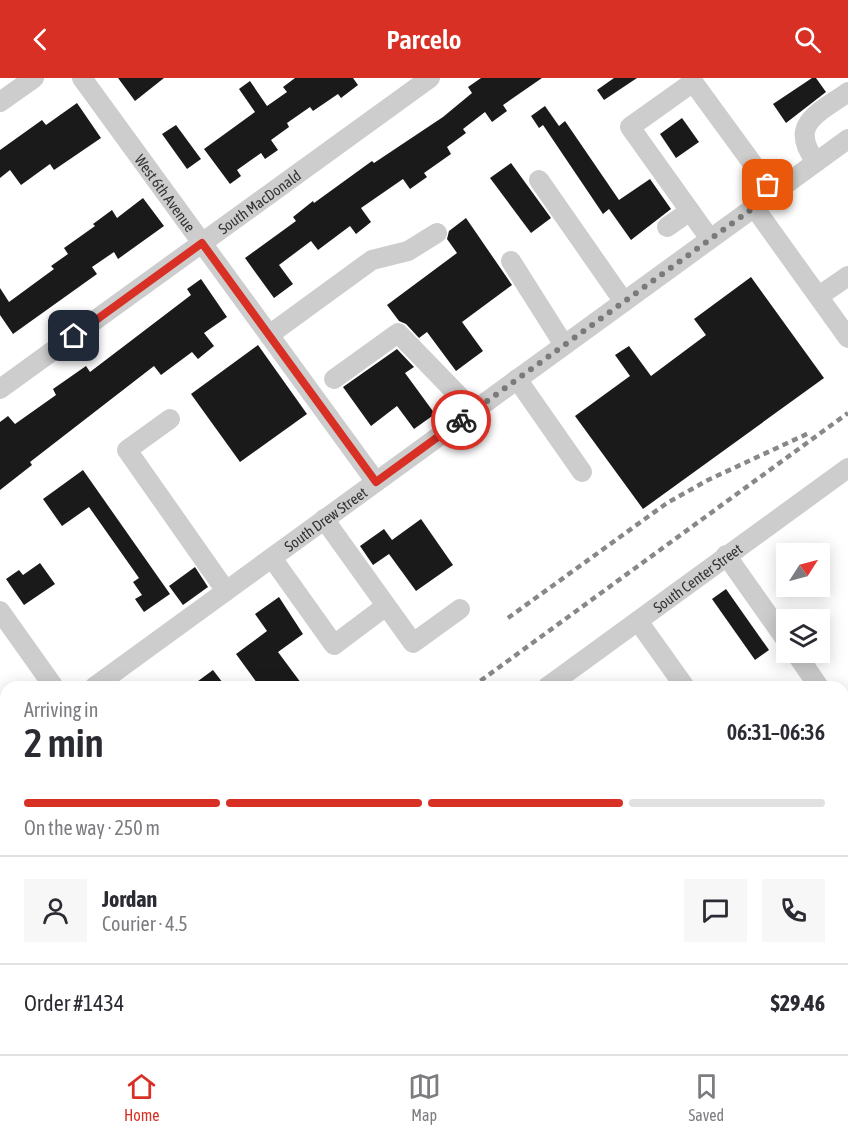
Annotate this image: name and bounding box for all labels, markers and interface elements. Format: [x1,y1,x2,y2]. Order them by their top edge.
icon: back [24,23,57,56]
icon: search [791,23,824,56]
text: Parcelo [386,24,462,55]
street label: West 6th Avenue [132,151,199,235]
pin [742,159,793,210]
street label: South MacDonald [215,166,304,237]
icon: bag [751,168,784,201]
pin [48,310,99,361]
icon: home [57,319,90,352]
courier [431,390,491,450]
icon: bike [445,404,478,437]
street label: South Drew Street [281,483,370,554]
street label: South Center Street [650,540,745,616]
north arrow [776,543,830,597]
map controls [776,543,830,663]
button: layers [776,609,830,663]
text: Arriving in [24,698,98,721]
text: 06:31–06:36 [727,719,825,745]
text: 2 min [24,721,104,765]
text: On the way · 250 m [24,816,160,839]
button: person [24,879,87,942]
button: chat [684,879,747,942]
button: phone [762,879,825,942]
text: Jordan [102,886,157,912]
text: Courier · 4.5 [102,912,188,935]
text: Order #1434 [24,990,124,1016]
text: $29.46 [770,990,825,1016]
tab: Home [124,1070,160,1124]
tab: Map [408,1070,441,1124]
tab: Saved [689,1070,724,1124]

